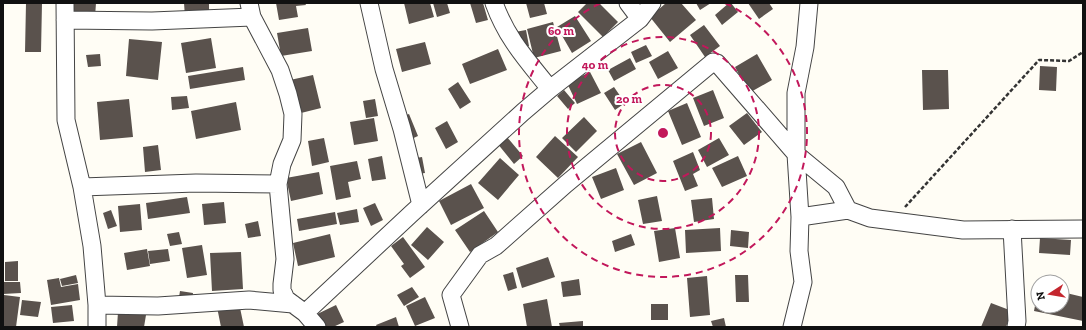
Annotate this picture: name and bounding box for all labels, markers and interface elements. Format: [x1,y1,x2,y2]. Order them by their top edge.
text: 60 m [548,24,575,38]
text: 40 m [582,58,609,72]
text: 20 m [616,92,643,106]
centre of rings [656,126,670,140]
north arrow [1030,274,1070,314]
text: N [1033,290,1048,301]

